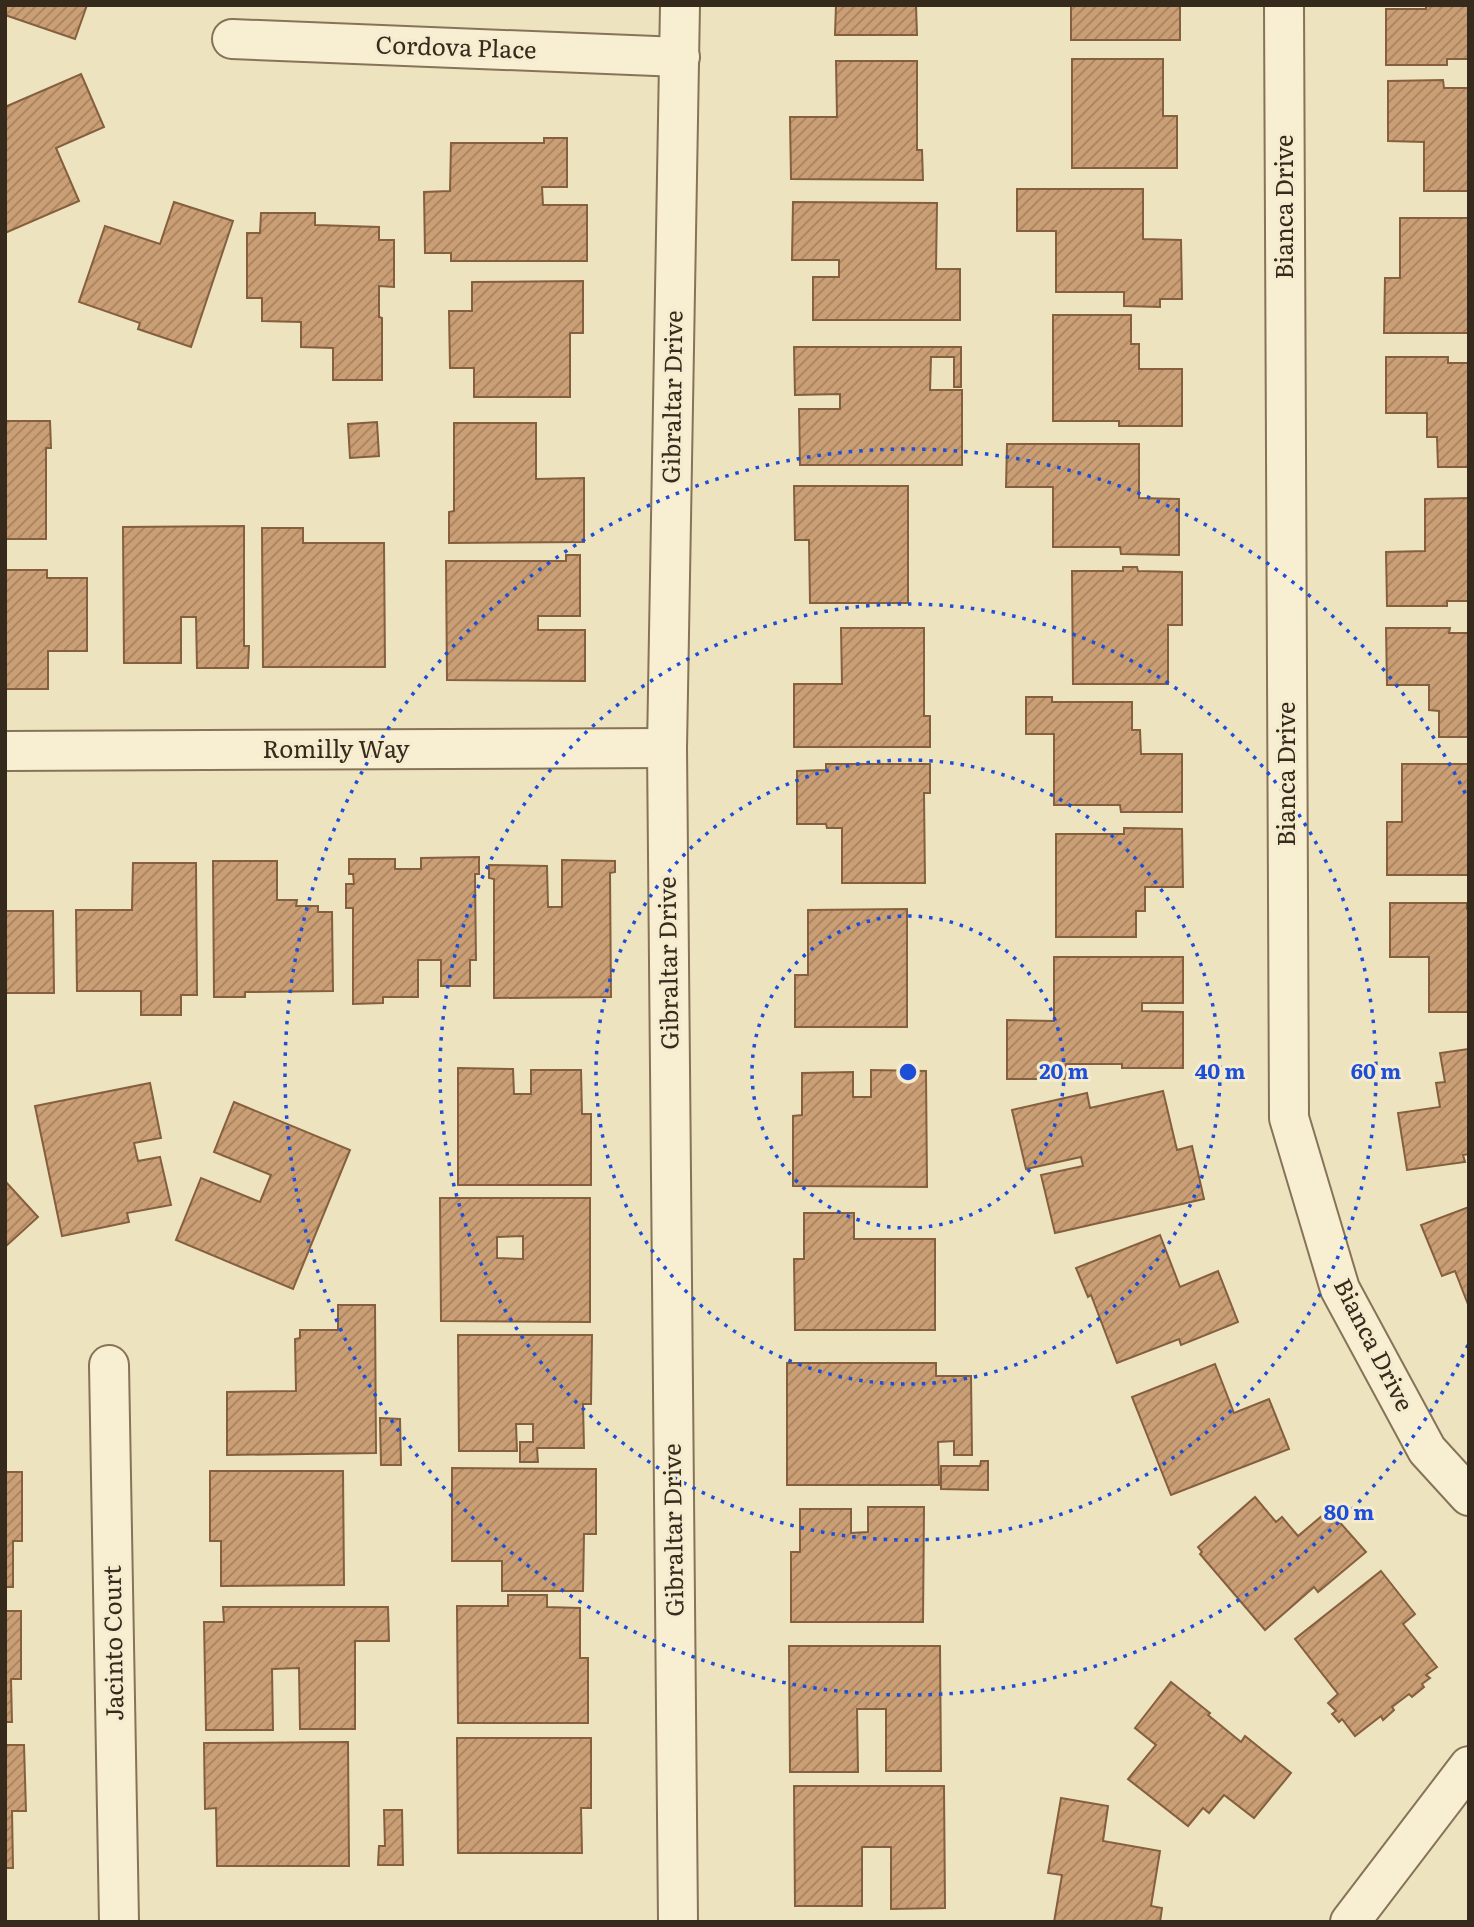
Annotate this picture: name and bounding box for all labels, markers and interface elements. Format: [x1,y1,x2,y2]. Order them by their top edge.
street label: Cordova Place [375,25,537,66]
street label: Bianca Drive [1265,134,1300,280]
street label: Gibraltar Drive [651,310,690,484]
street label: Bianca Drive [1267,701,1302,847]
street label: Romilly Way [263,730,410,765]
street label: Gibraltar Drive [647,876,686,1050]
text: 20 m [1039,1054,1089,1085]
text: 40 m [1195,1054,1245,1085]
text: 60 m [1351,1054,1401,1085]
centre of rings [896,1060,920,1084]
street label: Bianca Drive [1327,1271,1424,1416]
street label: Gibraltar Drive [652,1443,691,1617]
text: 80 m [1324,1495,1374,1526]
street label: Jacinto Court [93,1565,130,1721]

